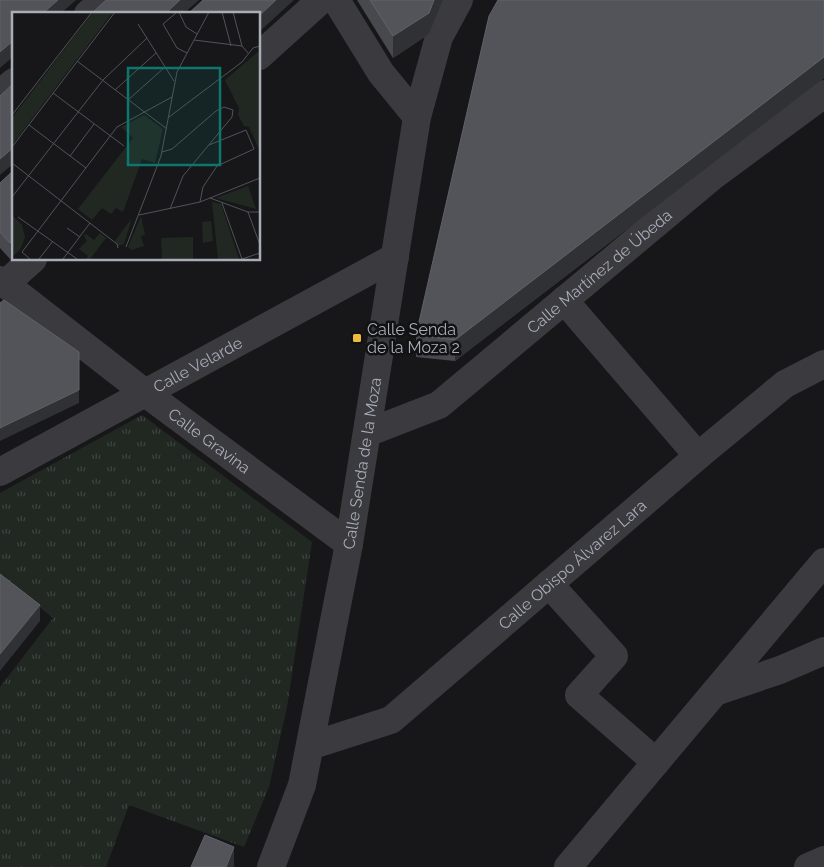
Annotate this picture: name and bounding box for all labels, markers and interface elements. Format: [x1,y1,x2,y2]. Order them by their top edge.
inset map [12,12,260,260]
street label: Calle Martínez de Úbeda [523,205,676,337]
place label: Calle Senda de la Moza 2 [367,320,460,357]
marker: Calle Senda de la Moza 2 [351,332,363,344]
street label: Calle Velarde [150,333,245,396]
street label: Calle Senda de la Moza [339,376,385,550]
street label: Calle Gravina [165,404,254,477]
street label: Calle Obispo Álvarez Lara [494,495,650,633]

